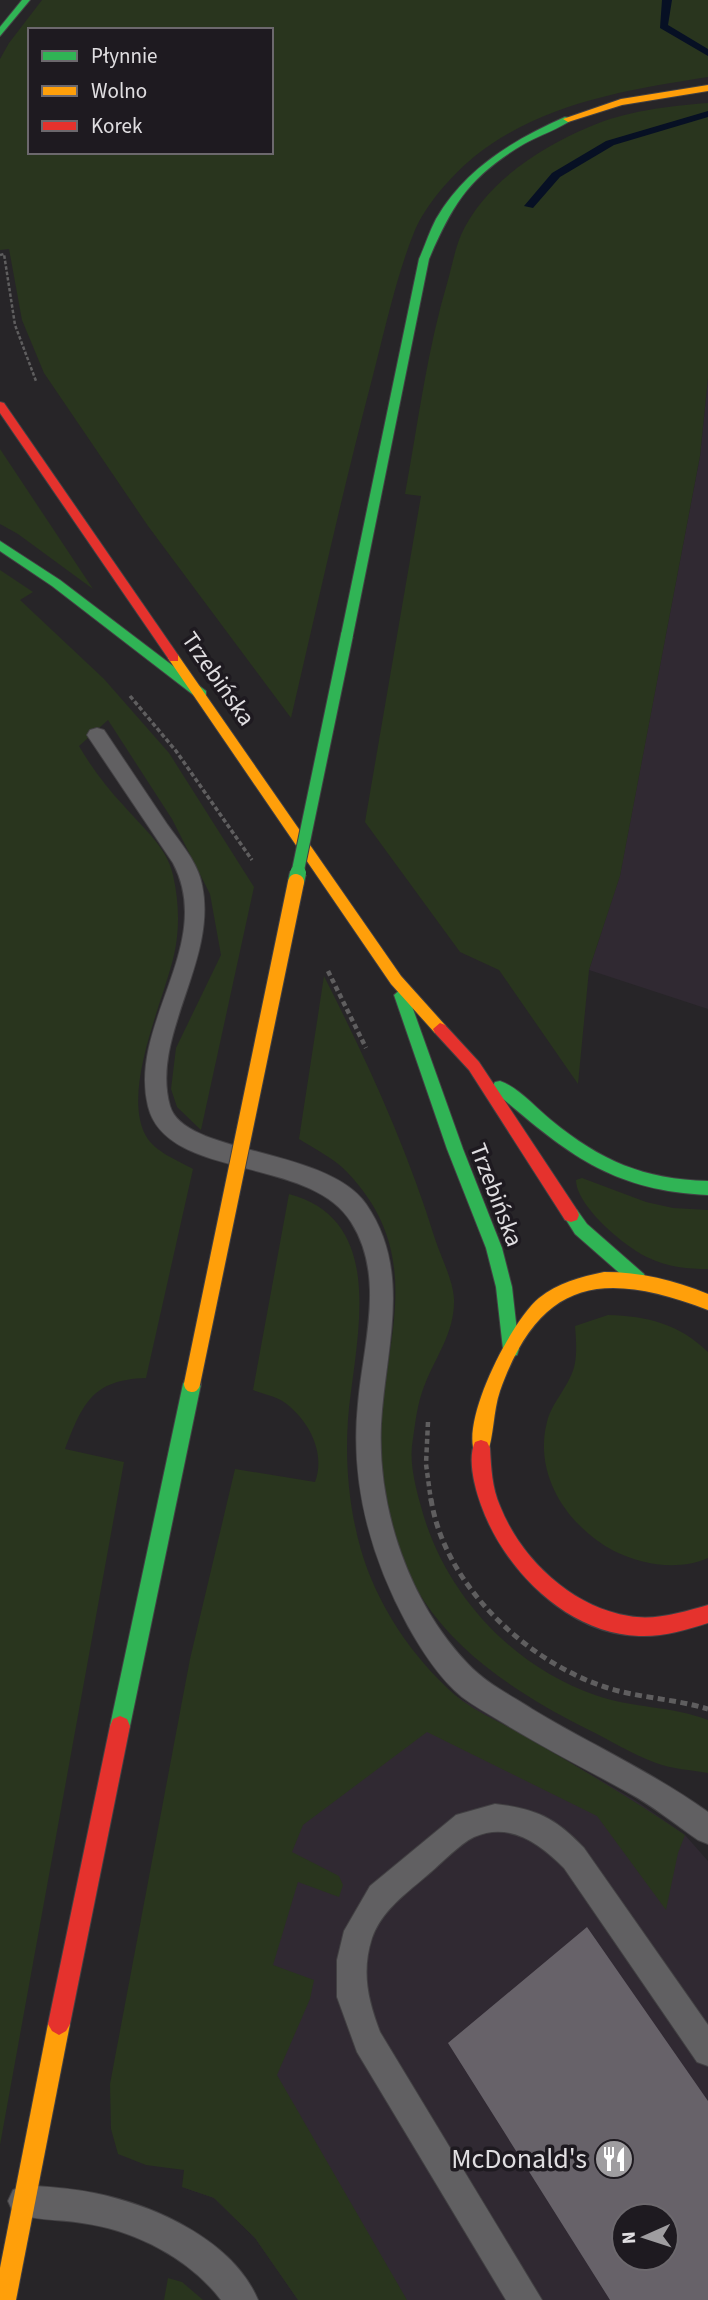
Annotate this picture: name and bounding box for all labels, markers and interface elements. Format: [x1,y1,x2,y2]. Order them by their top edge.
legend [28,28,273,154]
text: Płynnie [91,41,158,71]
text: Wolno [91,76,147,106]
text: Korek [91,111,143,141]
street label: Trzebińska [173,625,263,733]
street label: Trzebińska [460,1138,532,1252]
restaurant icon: McDonald's [593,2138,635,2180]
place label: McDonald's [451,2139,587,2179]
north arrow [610,2202,680,2272]
text: N [616,2231,643,2245]

